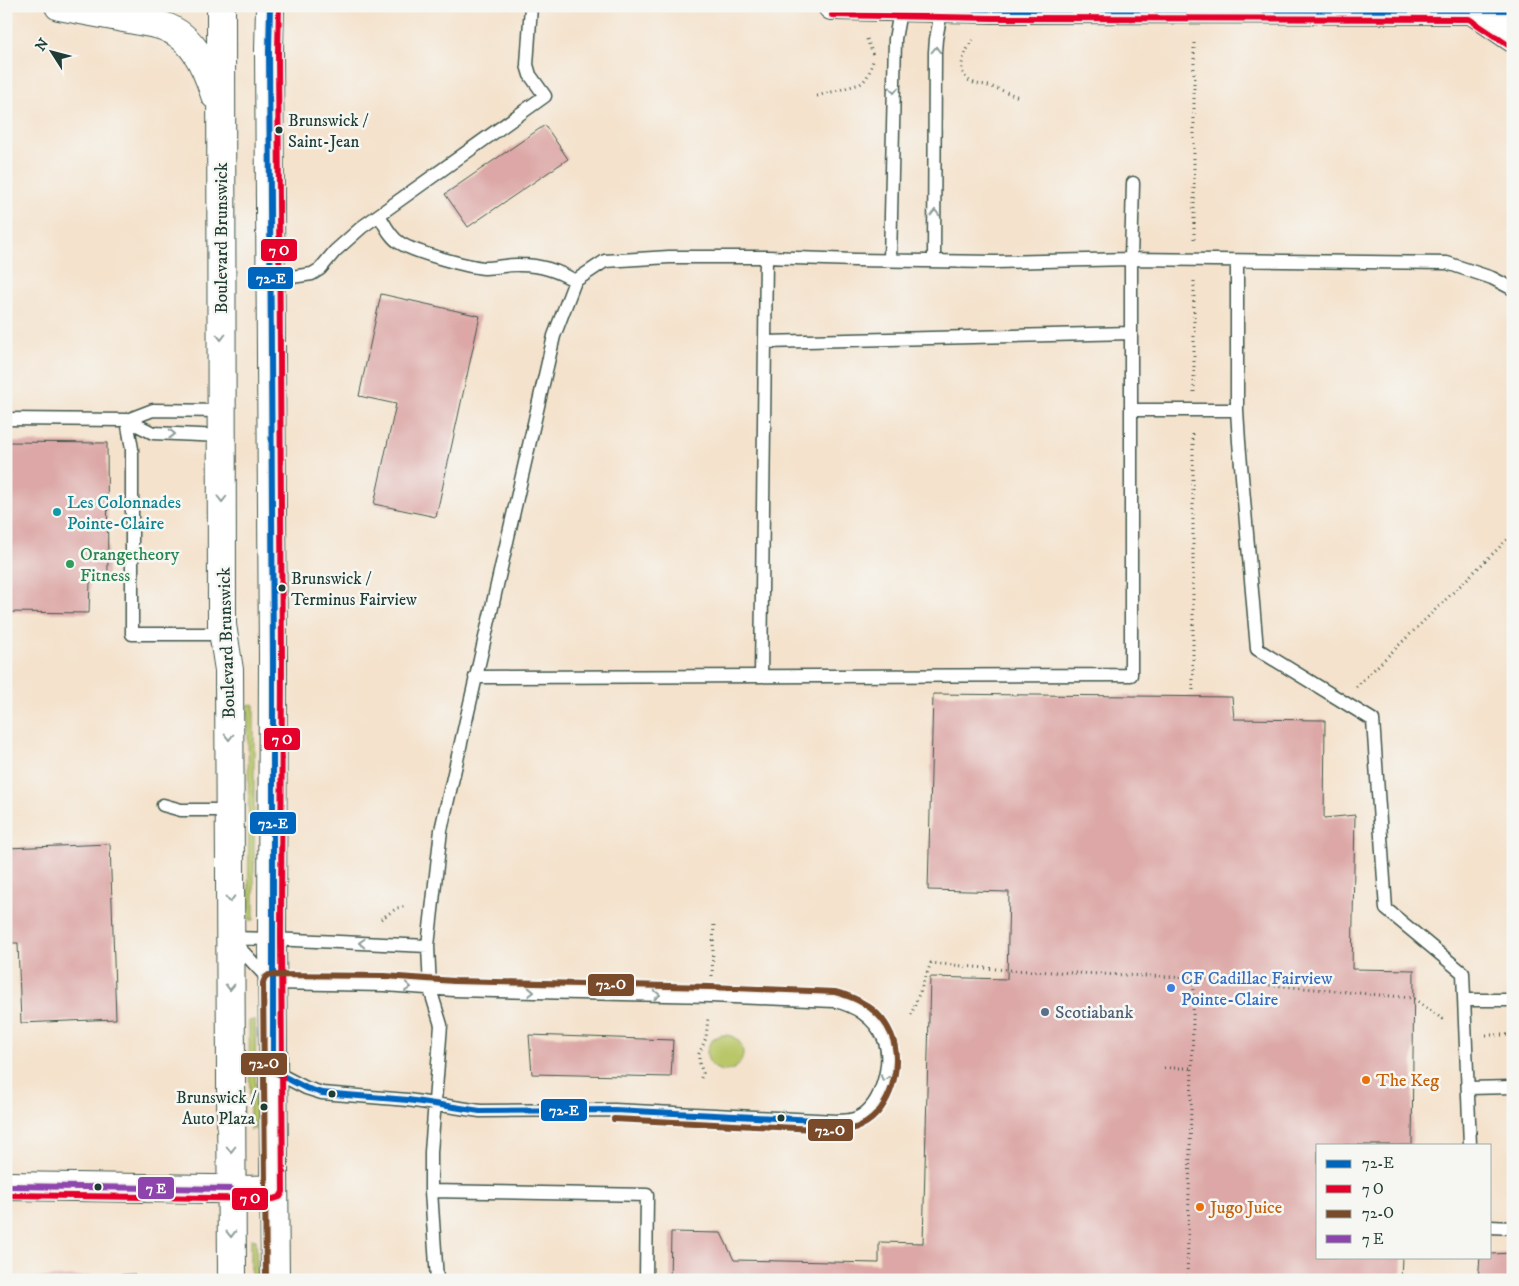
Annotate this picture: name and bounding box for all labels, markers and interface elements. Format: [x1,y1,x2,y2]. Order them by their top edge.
north arrow [28,28,78,78]
text: N [32,35,53,55]
one-way arrow [930,46,941,54]
one-way arrow [889,87,899,95]
place label: Brunswick / Saint-Jean [288,110,368,153]
marker: Brunswick / Saint-Jean [274,125,284,135]
street label: Boulevard Brunswick [211,162,233,314]
one-way arrow [930,208,940,216]
line badge: 7 O [260,238,298,262]
text: 7 O [269,242,289,260]
line badge: 72-E [247,266,294,290]
text: 72-E [256,270,286,288]
one-way arrow [216,333,226,341]
one-way arrow [169,428,177,439]
place label: Les Colonnades Pointe-Claire [67,492,181,535]
one-way arrow [217,496,227,503]
marker: Les Colonnades Pointe-Claire [51,506,63,518]
place label: Orangetheory Fitness [80,544,180,587]
marker: Orangetheory Fitness [64,558,76,570]
street label: Boulevard Brunswick [213,567,241,719]
place label: Brunswick / Terminus Fairview [291,568,417,611]
marker: Brunswick / Terminus Fairview [277,583,287,593]
line badge: 7 O [263,727,301,751]
text: 7 O [272,731,292,749]
one-way arrow [224,733,234,741]
line badge: 72-E [249,811,297,835]
text: 72-E [258,815,288,833]
one-way arrow [225,896,235,903]
one-way arrow [357,937,365,948]
place label: CF Cadillac Fairview Pointe-Claire [1181,968,1333,1011]
line badge: 72-O [587,973,635,997]
text: 72-O [596,976,626,994]
one-way arrow [405,981,413,992]
marker: CF Cadillac Fairview Pointe-Claire [1165,982,1177,994]
one-way arrow [225,984,235,991]
one-way arrow [528,986,536,997]
one-way arrow [654,990,661,1000]
place label: Scotiabank [1055,1002,1133,1024]
marker: Scotiabank [1039,1006,1051,1018]
line badge: 72-O [240,1052,288,1076]
text: 72-O [249,1055,279,1073]
place label: The Keg [1376,1070,1439,1092]
one-way arrow [879,1074,889,1082]
marker: The Keg [1360,1074,1372,1086]
place label: Brunswick / Auto Plaza [176,1087,256,1130]
unlabelled marker [327,1089,337,1099]
line badge: 72-E [540,1098,588,1122]
marker: Brunswick / Auto Plaza [259,1102,269,1112]
text: 72-E [549,1102,579,1120]
unlabelled marker [776,1113,786,1123]
line badge: 72-O [807,1118,854,1142]
text: 72-O [815,1122,845,1140]
legend [1316,1144,1492,1258]
one-way arrow [226,1146,236,1154]
text: 72-E [1362,1154,1394,1173]
line badge: 7 E [137,1176,175,1200]
text: 7 E [146,1180,166,1198]
text: 7 O [1362,1180,1384,1199]
unlabelled marker [93,1182,103,1192]
line badge: 7 O [231,1187,269,1211]
text: 7 O [240,1190,260,1208]
place label: Jugo Juice [1208,1197,1282,1219]
marker: Jugo Juice [1194,1201,1206,1213]
text: 72-O [1362,1204,1394,1223]
text: 7 E [1362,1230,1384,1249]
one-way arrow [226,1231,237,1239]

